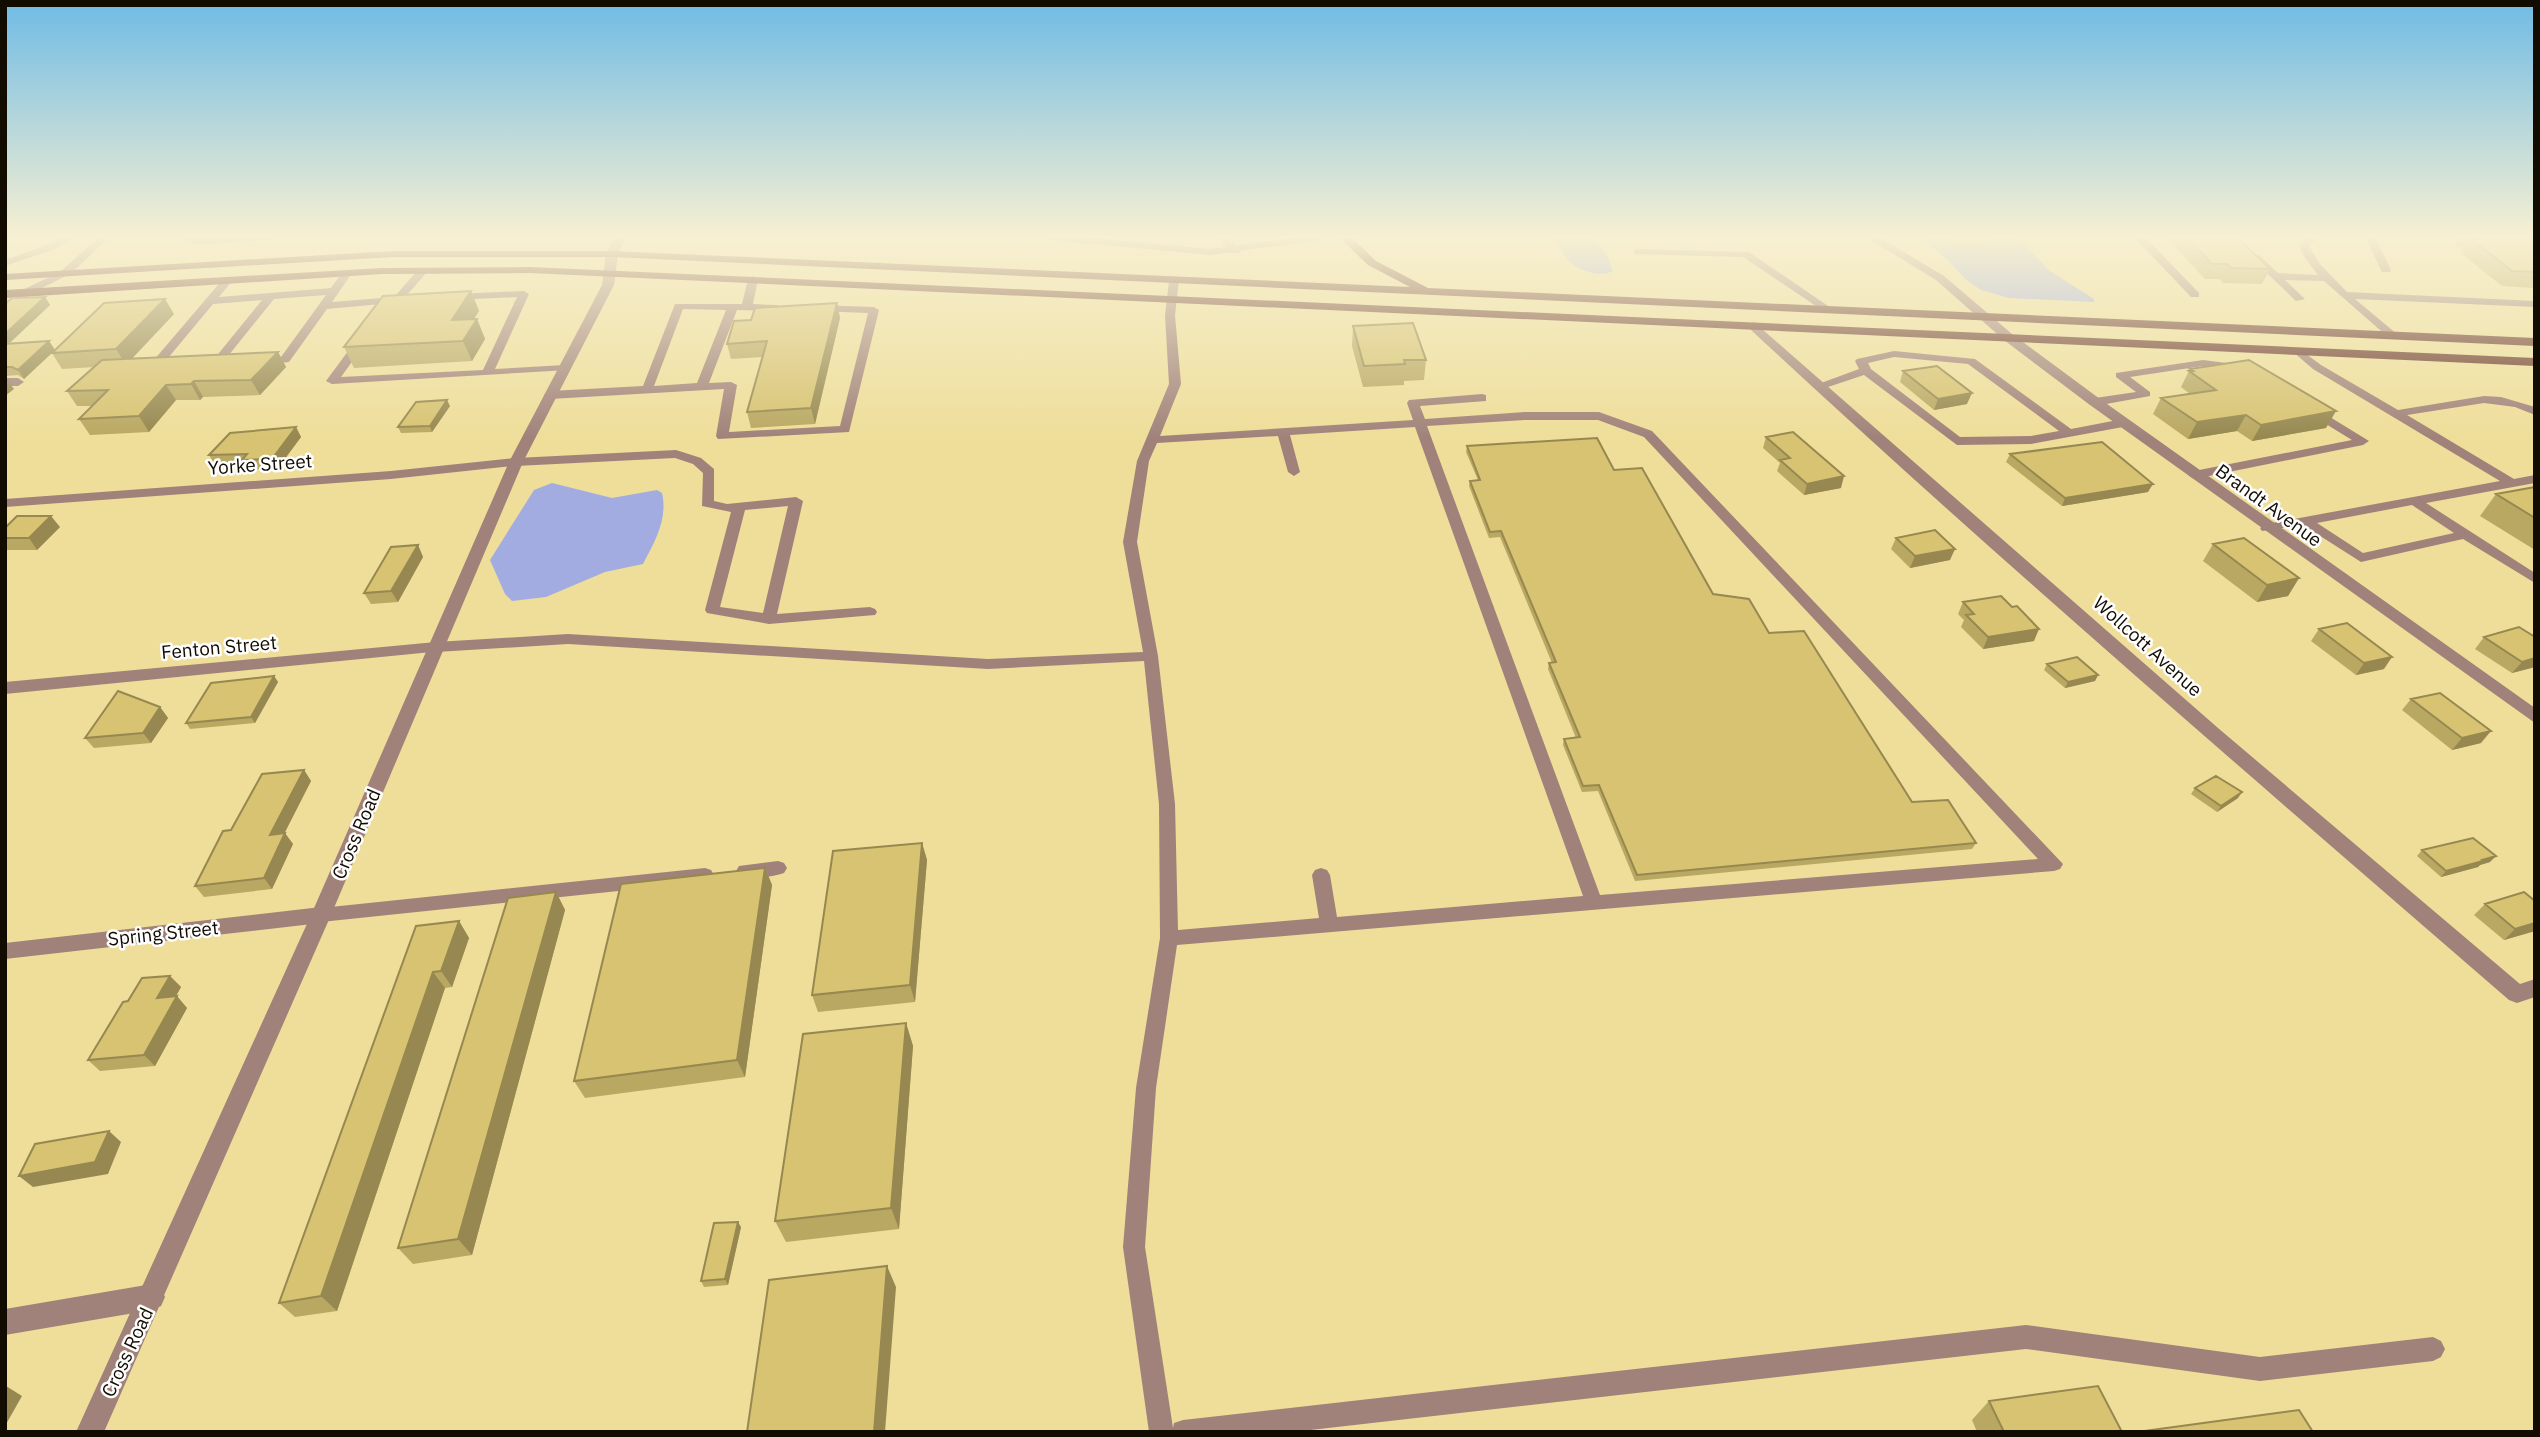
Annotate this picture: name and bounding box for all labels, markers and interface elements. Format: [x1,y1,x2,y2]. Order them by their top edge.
street label: Yorke Street [207,448,313,480]
street label: Brandt Avenue [2211,458,2327,552]
street label: Wollcott Avenue [2088,591,2208,701]
street label: Fenton Street [160,630,278,664]
street label: Cross Road [326,785,386,883]
street label: Spring Street [106,915,220,951]
street label: Cross Road [96,1303,158,1401]

